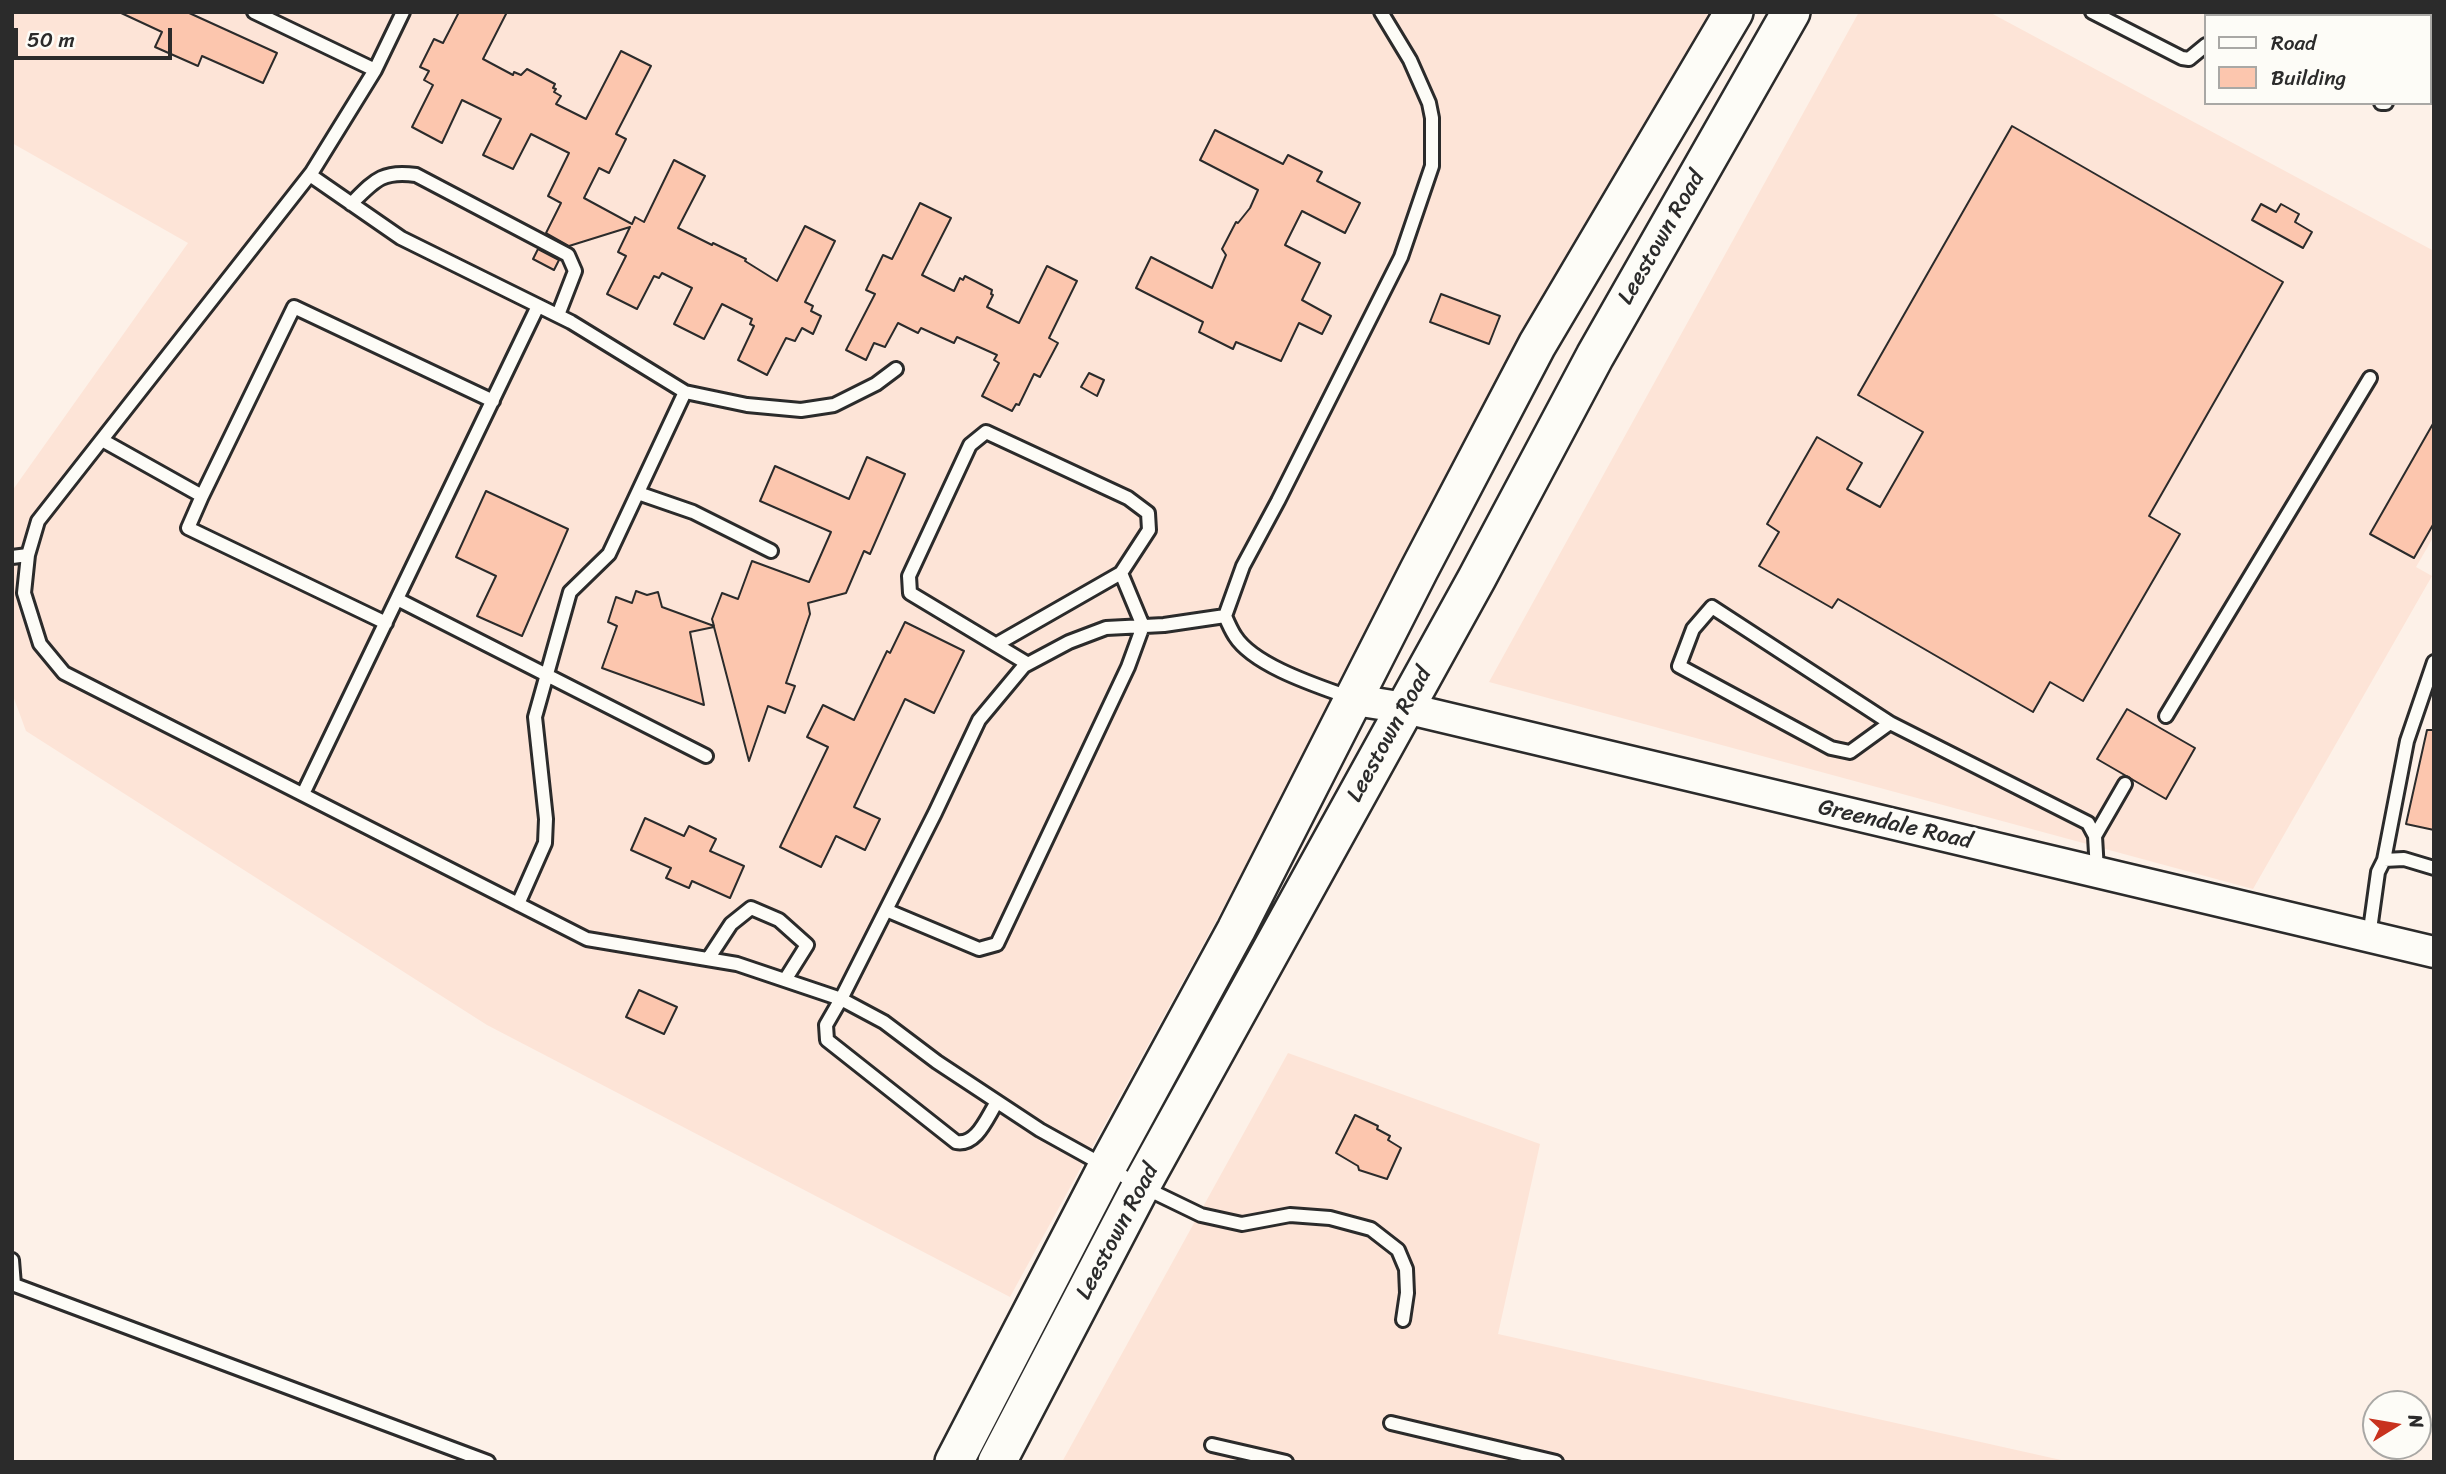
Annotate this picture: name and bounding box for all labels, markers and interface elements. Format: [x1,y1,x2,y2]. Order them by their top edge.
scale bar [18,14,175,58]
legend [2204,14,2432,105]
text: 50 m [27,21,75,59]
text: Road [2271,24,2316,62]
text: Building [2271,59,2346,97]
street label: Leestown Road [1613,166,1711,310]
street label: Leestown Road [1342,663,1438,807]
street label: Greendale Road [1815,794,1975,856]
street label: Leestown Road [1071,1159,1165,1305]
north arrow [2362,1390,2432,1460]
text: N [2399,1412,2434,1431]

